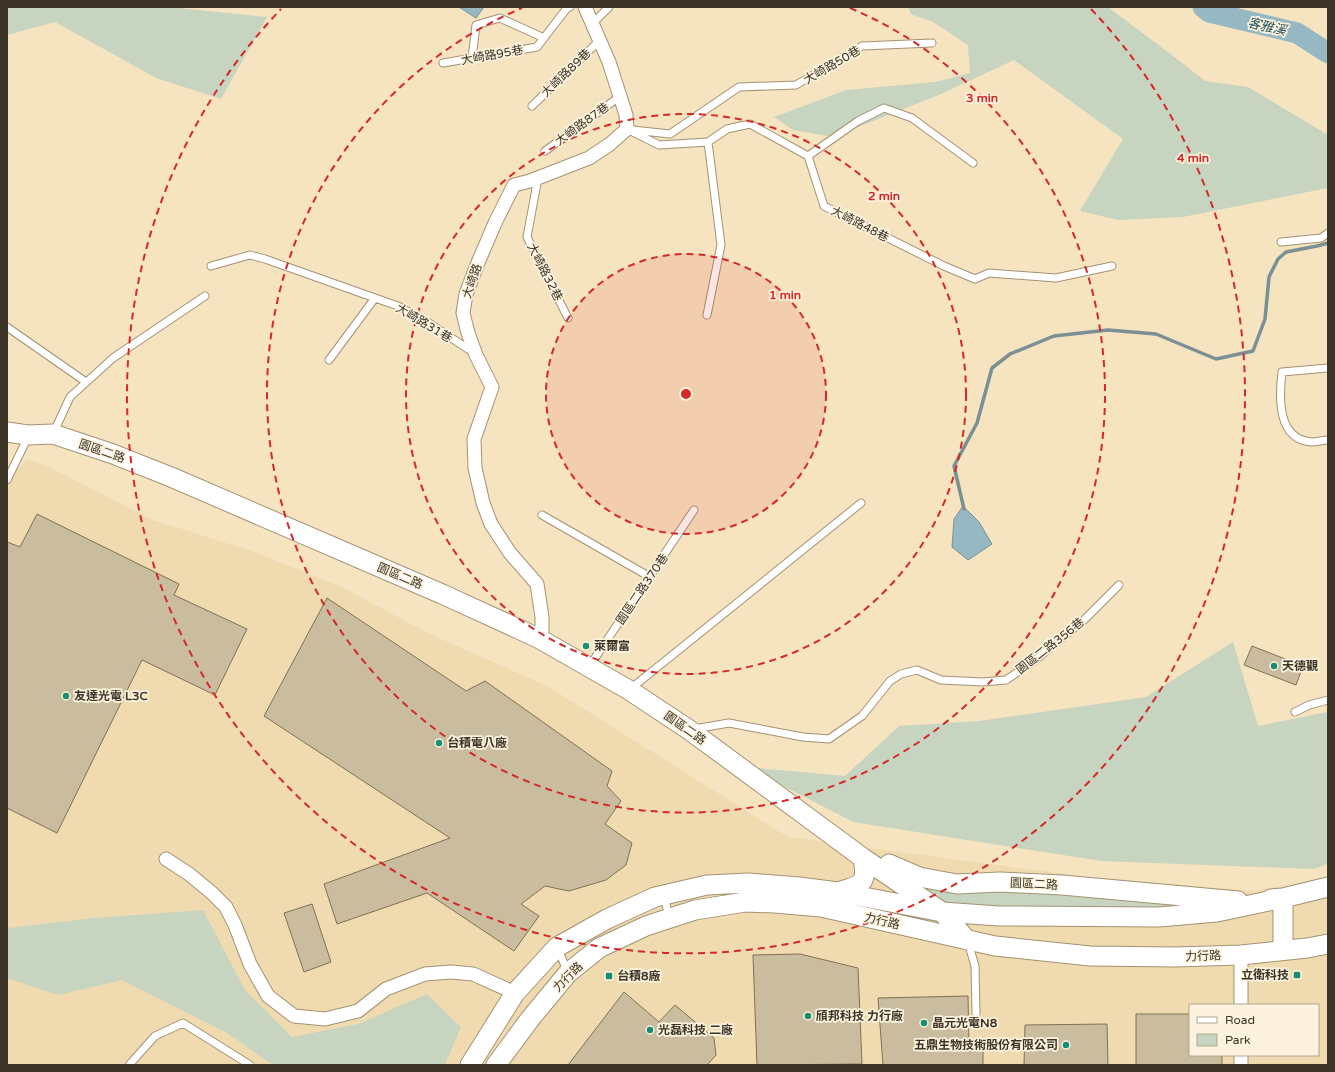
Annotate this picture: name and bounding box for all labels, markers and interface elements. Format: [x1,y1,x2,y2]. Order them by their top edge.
water label: 客雅溪 [1246,15,1290,40]
street label: 大崎路95巷 [460,43,524,67]
street label: 大崎路50巷 [801,43,863,87]
street label: 大崎路89巷 [538,46,594,100]
text: 3 min [966,91,998,105]
street label: 大崎路87巷 [552,100,612,148]
text: 4 min [1177,151,1209,165]
text: 2 min [868,189,900,203]
street label: 大崎路48巷 [829,203,891,245]
street label: 大崎路32巷 [524,241,566,303]
street label: 大崎路 [460,262,484,300]
text: 1 min [769,288,801,302]
street label: 大崎路31巷 [393,301,455,345]
centre of rings [679,387,693,401]
street label: 園區二路 [77,437,127,465]
street label: 園區二路370巷 [613,551,671,627]
street label: 園區二路 [375,560,425,592]
street label: 園區二路356巷 [1013,615,1087,677]
place label: 萊爾富 [594,639,630,653]
marker: 萊爾富 [581,641,591,651]
place label: 天德觀 [1282,659,1318,673]
marker: 天德觀 [1269,661,1279,671]
place label: 友達光電 L3C [74,689,149,703]
marker: 友達光電 L3C [61,691,71,701]
street label: 園區二路 [661,708,709,748]
place label: 台積電八廠 [447,736,507,750]
marker: 台積電八廠 [434,738,444,748]
street label: 園區二路 [1010,876,1058,892]
street label: 力行路 [863,910,901,932]
street label: 力行路 [1185,948,1221,964]
street label: 力行路 [550,959,586,995]
place label: 立衛科技 [1241,968,1289,982]
place label: 台積8廠 [617,969,661,983]
marker: 立衛科技 [1292,970,1302,980]
marker: 台積8廠 [604,971,614,981]
legend [1189,1004,1319,1056]
place label: 頎邦科技 力行廠 [815,1009,903,1023]
marker: 頎邦科技 力行廠 [803,1011,813,1021]
text: Road [1225,1013,1255,1027]
place label: 晶元光電N8 [932,1016,998,1030]
marker: 晶元光電N8 [919,1018,929,1028]
place label: 光磊科技 二廠 [658,1023,733,1037]
marker: 光磊科技 二廠 [645,1025,655,1035]
text: Park [1225,1033,1251,1047]
place label: 五鼎生物技術股份有限公司 [914,1038,1058,1052]
marker: 五鼎生物技術股份有限公司 [1061,1040,1071,1050]

